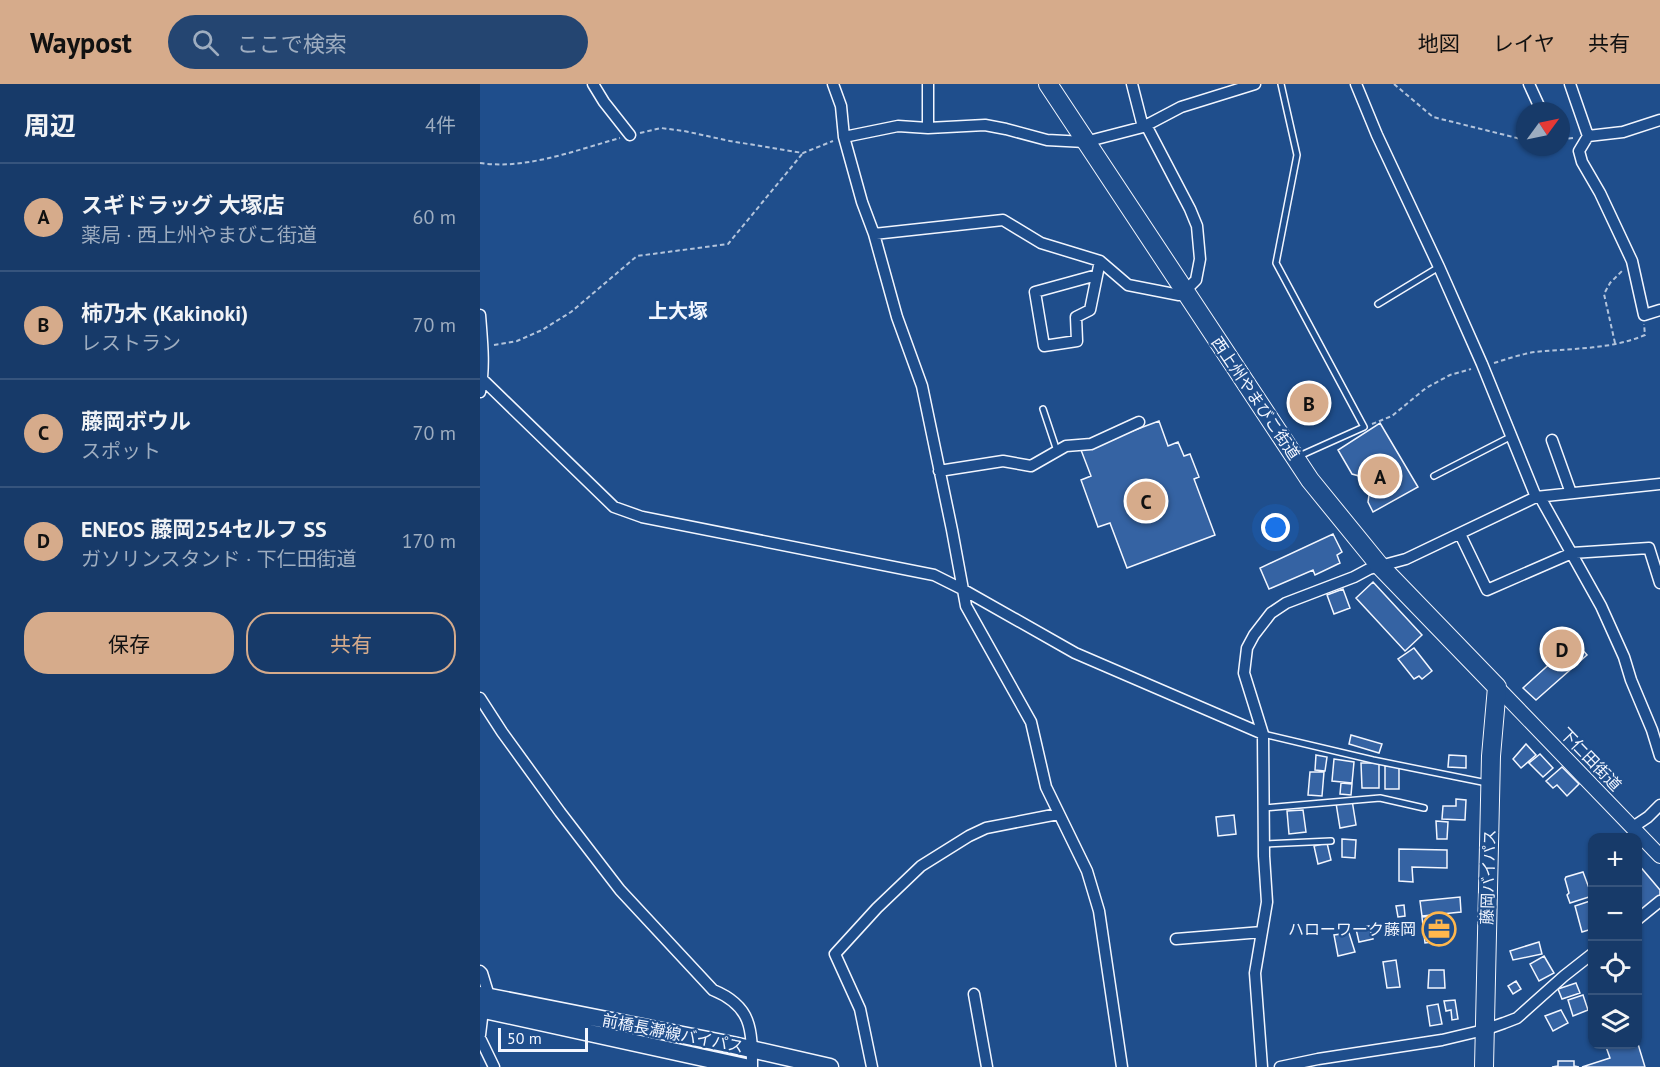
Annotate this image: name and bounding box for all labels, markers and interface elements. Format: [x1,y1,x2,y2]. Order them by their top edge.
search box [168,15,588,69]
text: Waypost [30,24,132,61]
icon: search [189,26,222,59]
text: ここで検索 [237,30,347,58]
text: 地図 [1418,30,1460,57]
text: レイヤ [1493,30,1555,57]
text: 共有 [1588,30,1630,57]
north arrow [1516,102,1570,156]
text: 周辺 [24,109,76,142]
text: 4件 [425,112,456,138]
text: スギドラッグ 大塚店 [81,191,285,219]
text: A [37,204,50,230]
text: 60 m [413,204,456,230]
text: 薬局 · 西上州やまびこ街道 [81,222,317,248]
district label: 上大塚 [648,298,708,324]
text: 柿乃木 (Kakinoki) [81,299,248,327]
text: B [38,312,49,338]
text: 70 m [413,312,456,338]
text: レストラン [81,330,181,356]
street label: 西上州やまびこ街道 [1207,333,1305,463]
pin: B [1290,380,1328,426]
text: 藤岡ボウル [81,407,191,435]
text: C [38,420,49,446]
text: 70 m [413,420,456,446]
text: スポット [81,438,161,464]
pin: A [1360,454,1400,498]
pin: C [1126,478,1166,524]
your location [1261,513,1290,542]
text: ENEOS 藤岡254セルフ SS [81,515,327,543]
text: D [37,528,50,554]
text: 170 m [402,528,456,554]
text: ガソリンスタンド · 下仁田街道 [81,546,357,572]
button: 保存 [24,612,234,674]
button: 共有 [246,612,456,674]
pin: D [1542,626,1582,672]
street label: 下仁田街道 [1556,723,1626,795]
street label: 藤岡バイパス [1476,829,1500,925]
map controls [1588,833,1642,1049]
button: + [1588,833,1642,887]
button: − [1588,887,1642,941]
office icon: ハローワーク藤岡 [1421,911,1457,947]
place label: ハローワーク藤岡 [1288,919,1416,939]
button: locate [1588,941,1642,995]
button: layers [1588,995,1642,1049]
street label: 前橋長瀞線バイパス [601,1009,745,1057]
scale bar [498,1025,588,1052]
text: 50 m [507,1028,542,1048]

